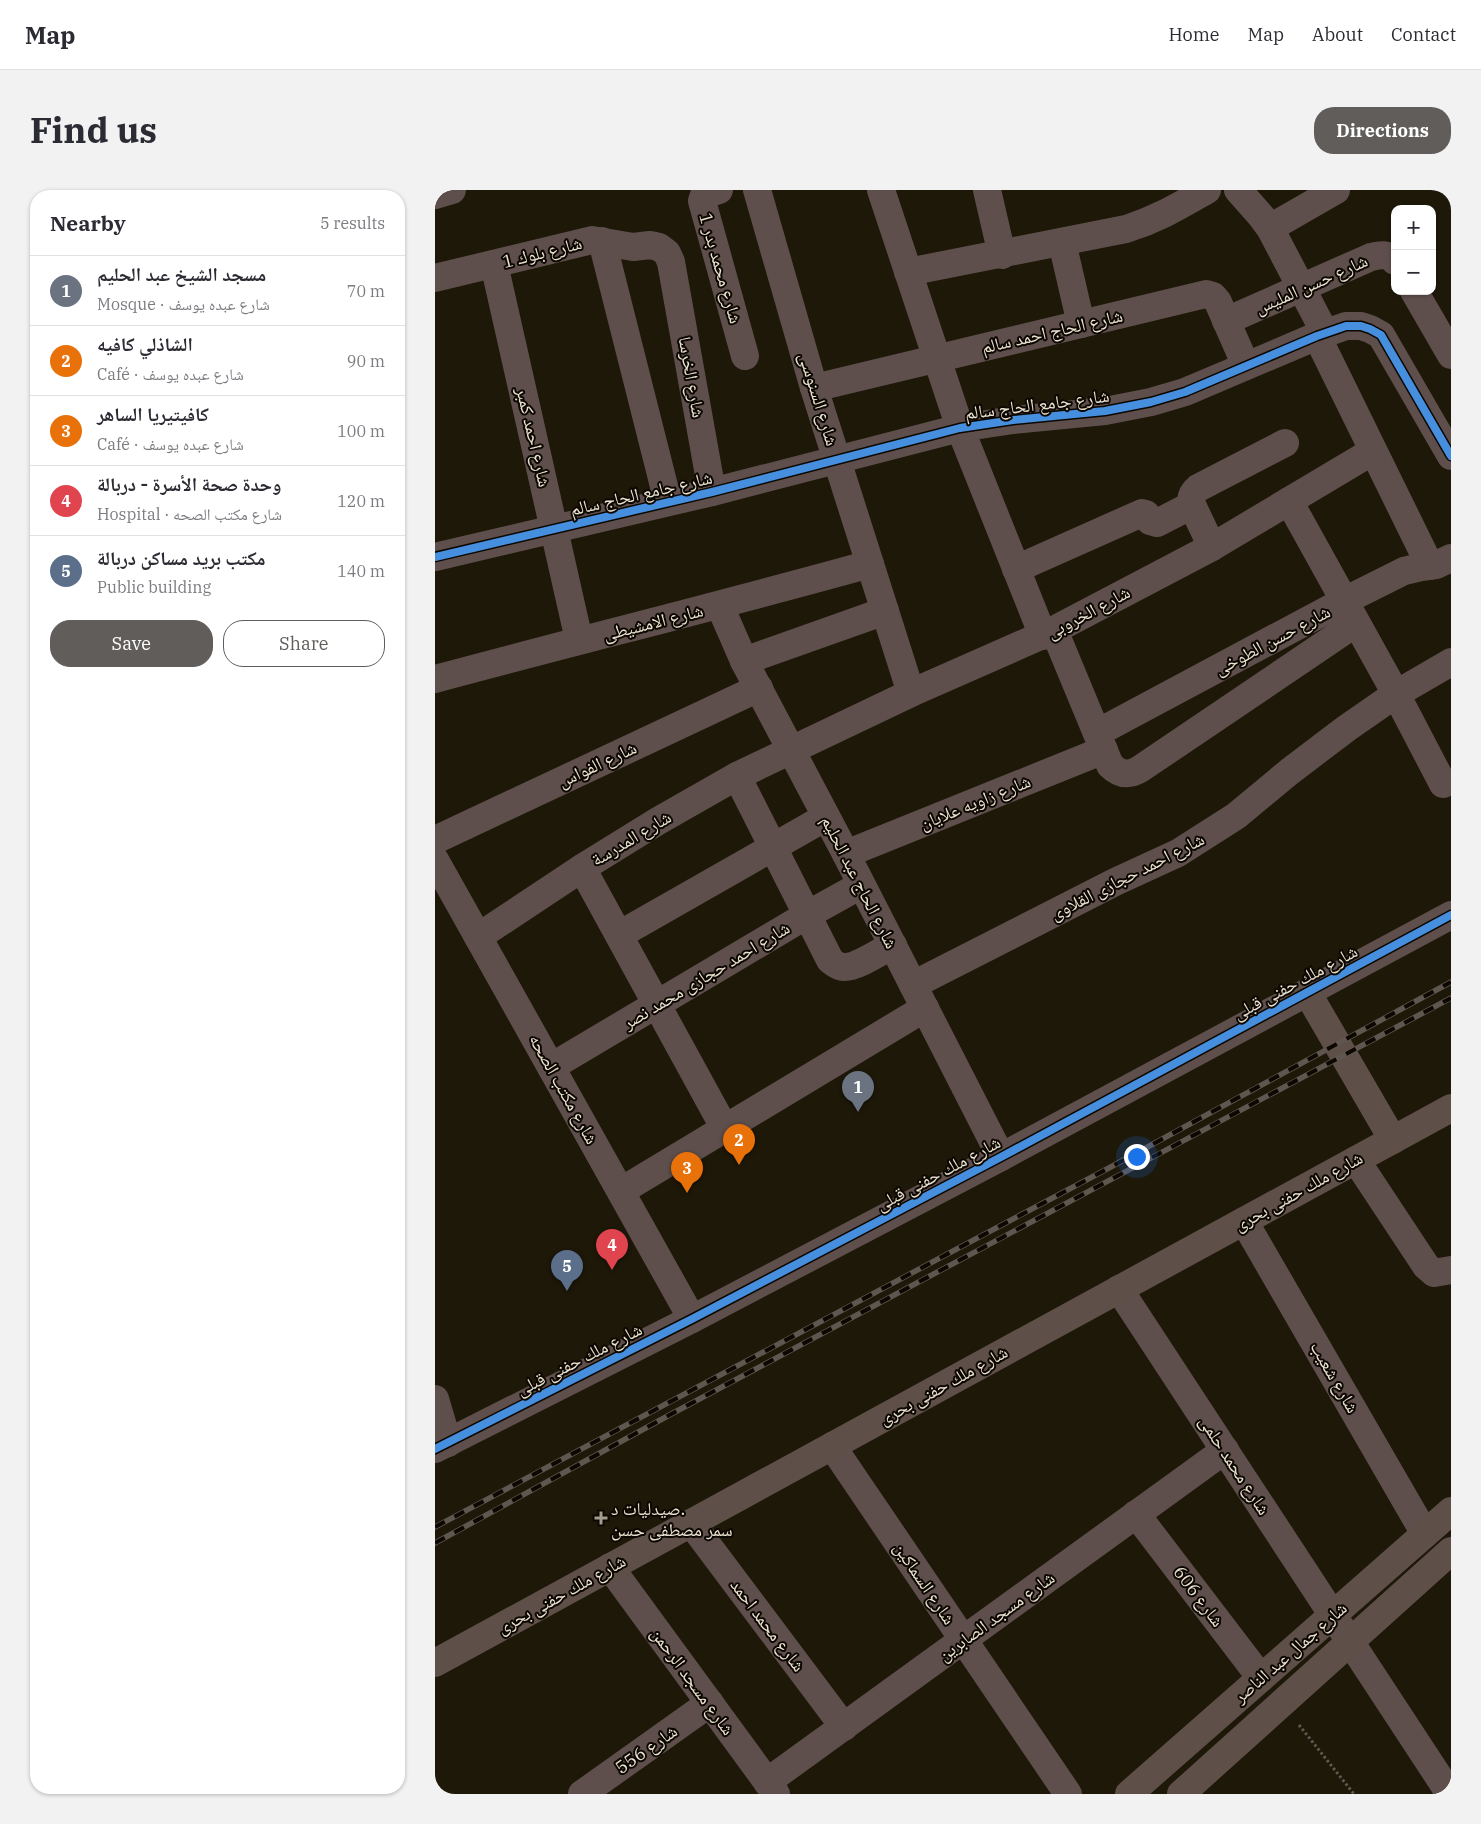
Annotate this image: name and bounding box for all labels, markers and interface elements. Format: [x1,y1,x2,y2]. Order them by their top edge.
text: Map [25,19,75,51]
text: Home [1168,23,1220,46]
text: Map [1248,23,1284,46]
text: About [1312,23,1363,46]
text: Contact [1391,23,1456,46]
text: Find us [30,107,157,153]
button: Directions [1314,107,1451,154]
map controls [1391,205,1436,295]
button: + [1391,205,1436,250]
text: Nearby [50,209,126,237]
street label: شارع محمد بدر 1 [694,210,748,326]
text: 5 results [320,213,385,233]
street label: شارع بلوك 1 [500,231,584,273]
street label: شارع حسن المليس [1251,249,1371,319]
button: − [1391,250,1436,295]
text: مسجد الشيخ عبد الحليم [97,262,266,286]
text: 1 [61,281,71,301]
text: 70 m [347,281,385,301]
text: Mosque · شارع عبده يوسف [97,294,270,314]
street label: شارع الحاج احمد سالم [979,304,1125,359]
text: الشاذلي كافيه [97,332,193,356]
street label: شارع الخرسا [674,335,710,419]
street label: شارع السنوسى [794,350,844,448]
text: 2 [61,351,71,371]
text: 90 m [347,351,385,371]
text: Café · شارع عبده يوسف [97,364,244,384]
street label: شارع احمد كمبر [511,384,557,489]
street label: شارع جامع الحاج سالم [963,384,1111,425]
text: كافيتيريا الساهر [97,402,209,426]
text: 3 [61,421,71,441]
text: 100 m [337,421,385,441]
text: Café · شارع عبده يوسف [97,434,244,454]
street label: شارع جامع الحاج سالم [568,465,715,522]
text: وحدة صحة الأسرة - دربالة [97,472,281,496]
text: 4 [61,491,71,511]
text: 120 m [337,491,385,511]
text: Hospital · شارع مكتب الصحه [97,504,282,524]
text: مكتب بريد مساكن دربالة [97,546,266,570]
text: 5 [61,561,71,581]
text: 140 m [337,561,385,581]
text: Public building [97,577,211,597]
street label: شارع الخروبى [1042,580,1134,644]
street label: شارع الامشيطى [601,598,705,646]
street label: شارع حسن الطوخى [1210,600,1334,680]
button: Save [50,620,213,667]
button: Share [223,620,385,667]
street label: شارع الفواس [554,736,640,792]
street label: شارع زاويه علايان [916,769,1034,835]
street label: شارع المدرسة [587,805,675,871]
street label: شارع الحاج عبد الحليم [816,812,903,953]
street label: شارع احمد حجازى القلاوى [1046,827,1208,925]
street label: شارع احمد حجازى محمد نصر [617,916,794,1035]
street label: شارع ملك حفنى قبلى [1229,939,1361,1025]
street label: شارع مكتب الصحه [524,1030,604,1148]
pin: 1 [842,1071,874,1112]
pin: 2 [723,1124,755,1165]
street label: شارع ملك حفنى قبلى [872,1130,1004,1216]
your location [1124,1144,1150,1170]
street label: شارع ملك حفنى بحرى [1229,1146,1367,1236]
pin: 3 [671,1152,703,1193]
pin: 4 [596,1229,628,1270]
pin: 5 [551,1250,583,1291]
street label: شارع ملك حفنى قبلى [512,1317,646,1401]
street label: شارع شعيب [1305,1337,1365,1417]
street label: شارع ملك حفنى بحرى [874,1340,1012,1430]
street label: شارع محمد حلمى [1194,1411,1276,1519]
place label: صيدليات د. سمر مصطفى حسن [611,1497,733,1541]
marker: صيدليات د. سمر مصطفى حسن [595,1512,607,1524]
street label: شارع السماكين [889,1537,961,1629]
street label: شارع ملك حفنى بحرى [492,1549,630,1639]
street label: شارع 606 [1169,1561,1229,1631]
street label: شارع مسجد الصابرين [933,1566,1059,1666]
street label: شارع محمد احمد [726,1574,810,1676]
street label: شارع جمال عبد الناصر [1228,1596,1352,1708]
street label: شارع مسجد الرحمن [646,1622,740,1740]
street label: شارع 556 [610,1719,682,1779]

